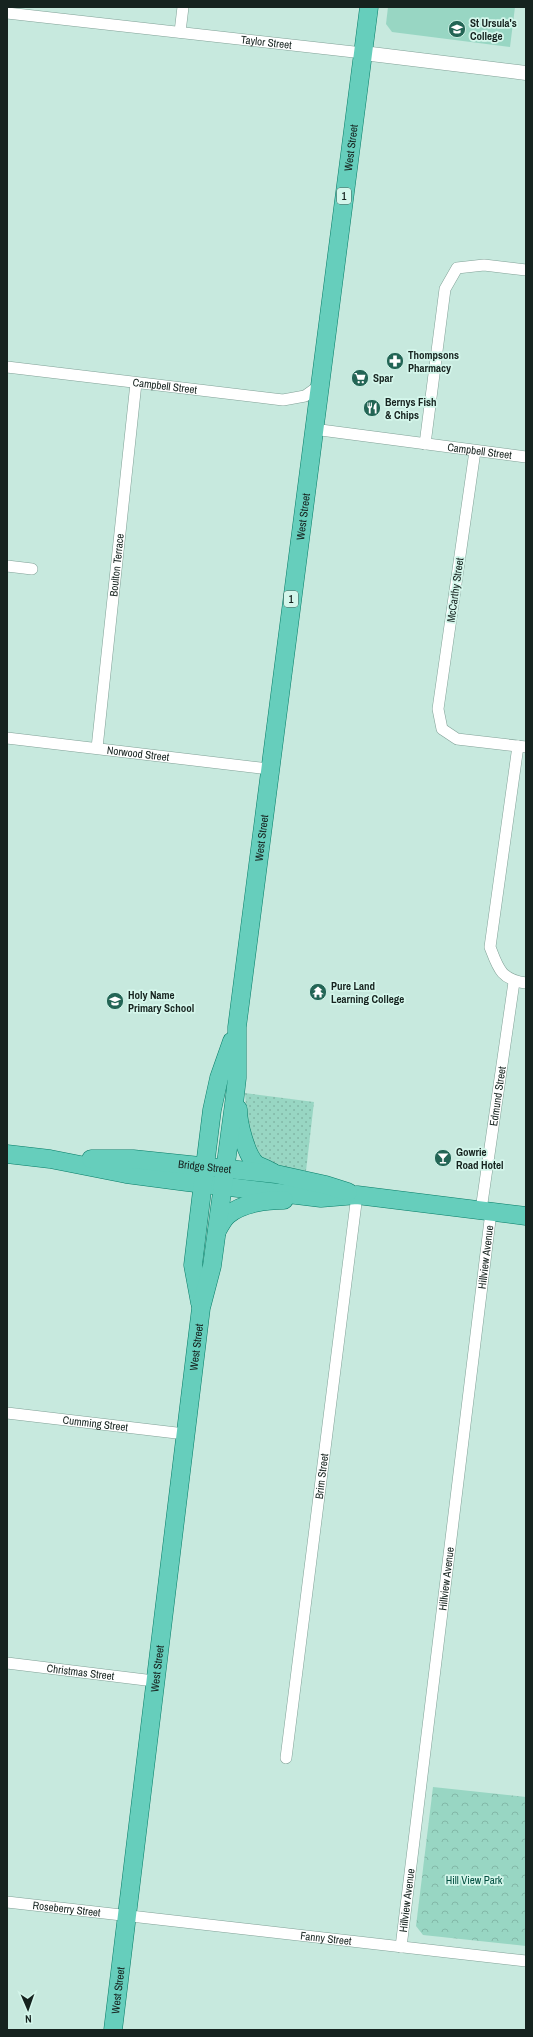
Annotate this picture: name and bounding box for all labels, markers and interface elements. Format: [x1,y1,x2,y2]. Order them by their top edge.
place label: St Ursula's College [470,16,517,43]
school or university icon: St Ursula's College [447,19,467,39]
street label: Taylor Street [240,32,293,52]
street label: West Street [341,123,361,172]
road number: 1 [337,188,351,204]
place label: Thompsons Pharmacy [408,348,459,375]
pharmacy icon: Thompsons Pharmacy [385,351,405,371]
supermarket icon: Spar [350,368,370,388]
place label: Spar [373,371,394,385]
street label: Campbell Street [132,375,198,397]
place label: Bernys Fish & Chips [385,395,437,422]
restaurant icon: Bernys Fish & Chips [362,398,382,418]
street label: Campbell Street [447,440,513,462]
street label: West Street [293,492,313,541]
street label: Boulton Terrace [106,533,127,597]
street label: McCarthy Street [444,556,467,623]
road number: 1 [284,591,298,607]
street label: Norwood Street [106,743,171,764]
street label: West Street [251,813,271,862]
place label: Pure Land Learning College [331,979,404,1006]
temple icon: Pure Land Learning College [308,982,328,1002]
place label: Holy Name Primary School [128,988,194,1015]
school or university icon: Holy Name Primary School [105,991,125,1011]
street label: Edmund Street [486,1065,509,1127]
place label: Gowrie Road Hotel [456,1145,504,1172]
bar icon: Gowrie Road Hotel [433,1148,453,1168]
street label: Bridge Street [177,1157,232,1176]
street label: Hillview Avenue [475,1224,496,1290]
street label: West Street [186,1322,206,1371]
street label: Cumming Street [62,1413,129,1434]
street label: Brim Street [312,1452,331,1500]
street label: Hillview Avenue [435,1546,457,1611]
street label: West Street [147,1644,167,1693]
street label: Christmas Street [46,1661,115,1683]
street label: Hillview Avenue [396,1868,418,1933]
park label: Hill View Park [446,1873,503,1887]
street label: Roseberry Street [32,1898,102,1920]
street label: Fanny Street [300,1928,353,1948]
street label: West Street [108,1966,128,2015]
north arrow [8,1989,48,2029]
text: N [25,2012,32,2026]

